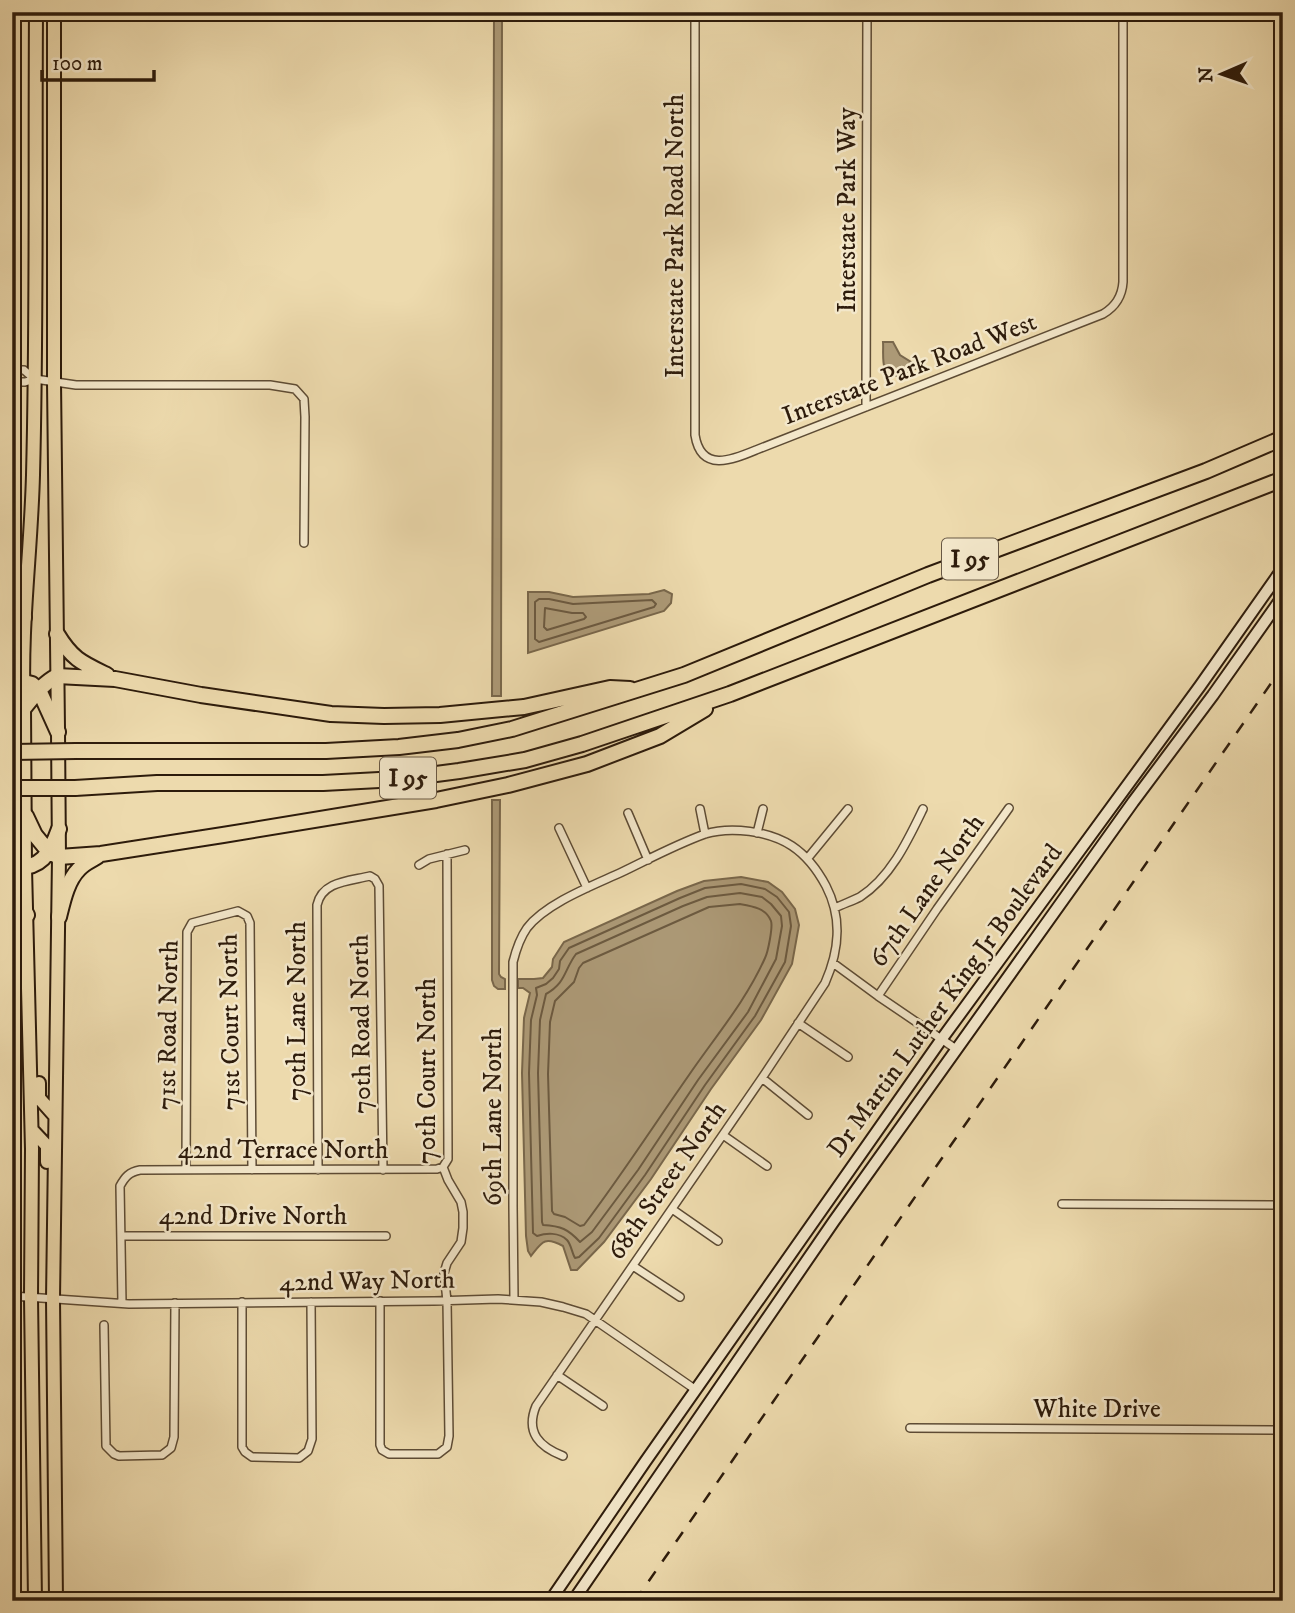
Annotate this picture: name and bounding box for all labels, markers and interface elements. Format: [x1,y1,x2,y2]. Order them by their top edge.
scale bar [42,38,154,82]
north arrow [1186,38,1256,108]
text: 100 m [52,51,103,77]
text: N [1195,66,1218,83]
street label: Interstate Park Road North [659,94,692,378]
street label: Interstate Park Way [831,107,864,313]
street label: Interstate Park Road West [778,306,1041,433]
road number: I 95 [942,538,998,580]
road number: I 95 [380,758,436,798]
street label: 67th Lane North [862,808,992,974]
street label: Dr Martin Luther King Jr Boulevard [820,838,1070,1164]
street label: 70th Lane North [281,921,314,1101]
street label: 71st Court North [212,933,249,1111]
street label: 70th Road North [343,934,380,1114]
street label: 71st Road North [151,939,186,1110]
street label: 70th Court North [411,977,444,1164]
street label: 69th Lane North [477,1027,510,1206]
street label: 68th Street North [600,1095,734,1267]
street label: 42nd Terrace North [178,1134,389,1167]
street label: 42nd Drive North [159,1200,347,1233]
street label: 42nd Way North [279,1263,456,1300]
street label: White Drive [1032,1393,1161,1426]

